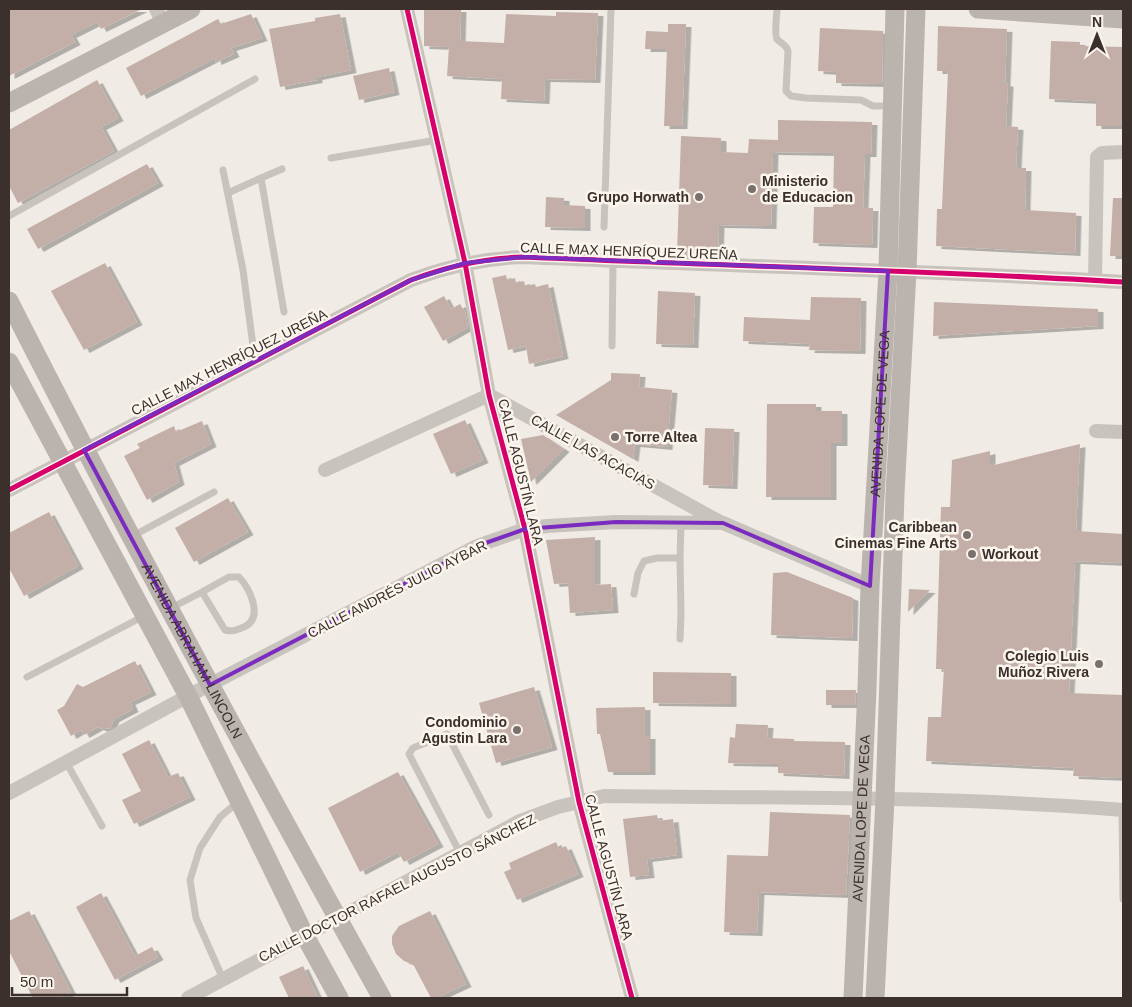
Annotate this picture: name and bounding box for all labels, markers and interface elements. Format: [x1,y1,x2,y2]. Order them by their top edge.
north arrow [1072,10,1122,60]
text: N [1092,14,1102,30]
place label: Ministerio de Educacion [762,173,853,205]
marker: Ministerio de Educacion [746,183,758,195]
place label: Grupo Horwath [587,189,689,205]
marker: Grupo Horwath [693,191,705,203]
street label: CALLE MAX HENRÍQUEZ UREÑA [520,239,739,263]
street label: CALLE MAX HENRÍQUEZ UREÑA [128,305,330,419]
street label: AVENIDA LOPE DE VEGA [867,329,893,498]
street label: CALLE AGUSTÍN LARA [495,397,547,547]
street label: CALLE LAS ACACIAS [528,411,658,493]
place label: Torre Altea [625,429,698,445]
marker: Torre Altea [609,431,621,443]
place label: Caribbean Cinemas Fine Arts [835,519,957,551]
marker: Caribbean Cinemas Fine Arts [961,529,973,541]
street label: CALLE ANDRÉS JULIO AYBAR [305,537,489,641]
place label: Workout [982,546,1039,562]
marker: Workout [966,548,978,560]
street label: AVENIDA ABRAHAM LINCOLN [139,561,246,741]
place label: Colegio Luis Muñoz Rivera [998,648,1089,680]
marker: Colegio Luis Muñoz Rivera [1093,658,1105,670]
place label: Condominio Agustin Lara [421,714,507,746]
marker: Condominio Agustin Lara [511,724,523,736]
street label: AVENIDA LOPE DE VEGA [849,734,873,902]
street label: CALLE AGUSTÍN LARA [582,792,636,942]
street label: CALLE DOCTOR RAFAEL AUGUSTO SÁNCHEZ [256,811,539,965]
scale bar [12,964,128,996]
text: 50 m [20,973,53,990]

